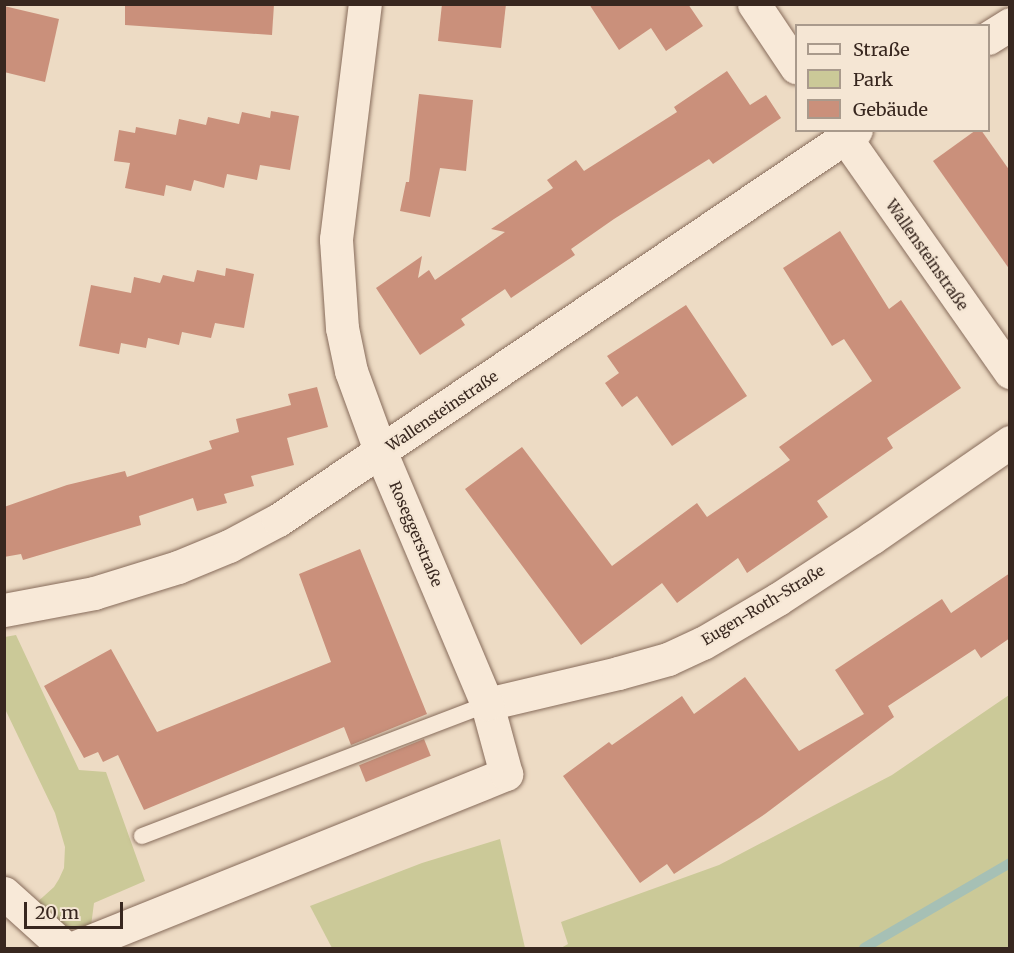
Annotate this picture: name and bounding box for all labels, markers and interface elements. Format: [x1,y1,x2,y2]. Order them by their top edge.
legend [795,24,990,132]
text: Straße [853,38,910,61]
text: Park [853,68,893,91]
text: Gebäude [853,98,928,121]
street label: Wallensteinstraße [882,196,972,314]
street label: Wallensteinstraße [383,367,501,455]
street label: Roseggerstraße [386,479,446,589]
street label: Eugen-Roth-Straße [698,561,828,649]
scale bar [27,890,126,928]
text: 20 m [35,901,79,924]

